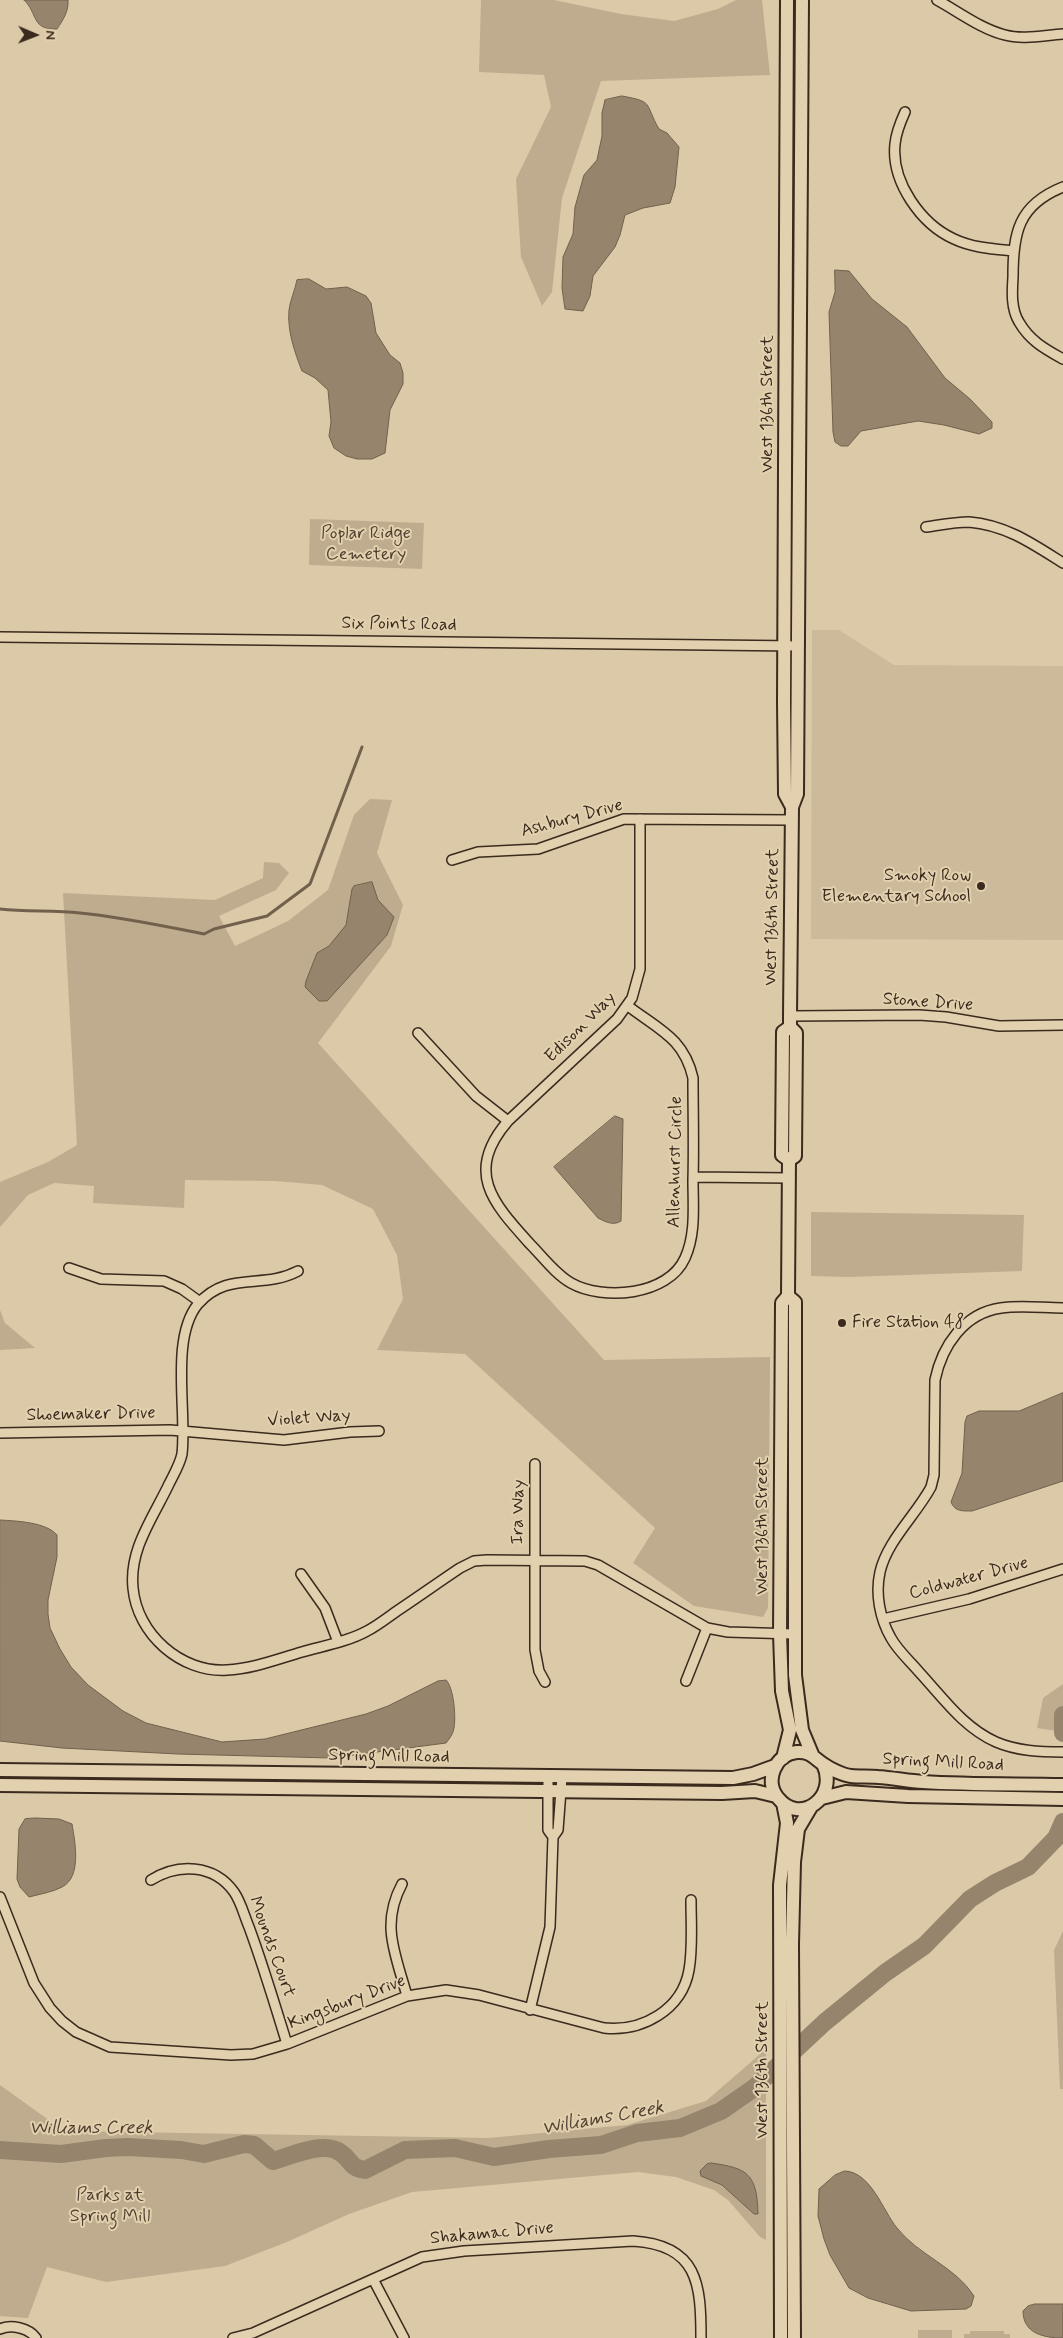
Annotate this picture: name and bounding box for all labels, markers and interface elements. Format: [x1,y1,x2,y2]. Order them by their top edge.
north arrow [10,10,60,60]
text: N [41,30,59,40]
street label: West 136th Street [757,335,779,473]
park label: Poplar Ridge Cemetery [321,523,411,566]
street label: Six Points Road [341,613,457,637]
street label: Ashbury Drive [519,795,625,843]
street label: West 136th Street [761,848,785,986]
place label: Smoky Row Elementary School [821,865,971,908]
marker: Smoky Row Elementary School [975,880,987,892]
street label: Edison Way [541,988,621,1068]
street label: Stone Drive [882,989,974,1017]
street label: Allenhurst Circle [664,1096,688,1228]
place label: Fire Station 48 [852,1312,964,1334]
marker: Fire Station 48 [836,1317,848,1329]
street label: Shoemaker Drive [26,1403,156,1427]
street label: Violet Way [267,1405,351,1433]
street label: West 136th Street [752,1457,774,1595]
street label: Ira Way [508,1479,530,1545]
street label: Coldwater Drive [907,1553,1031,1605]
street label: Spring Mill Road [328,1745,450,1769]
street label: Spring Mill Road [882,1749,1004,1777]
street label: Mounds Court [243,1894,299,2000]
street label: Kingsbury Drive [285,1971,409,2035]
street label: West 136th Street [752,2001,774,2139]
water label: Williams Creek [540,2097,666,2141]
water label: Williams Creek [29,2118,153,2140]
park label: Parks at Spring Mill [70,2185,150,2228]
street label: Shakamac Drive [429,2218,555,2250]

